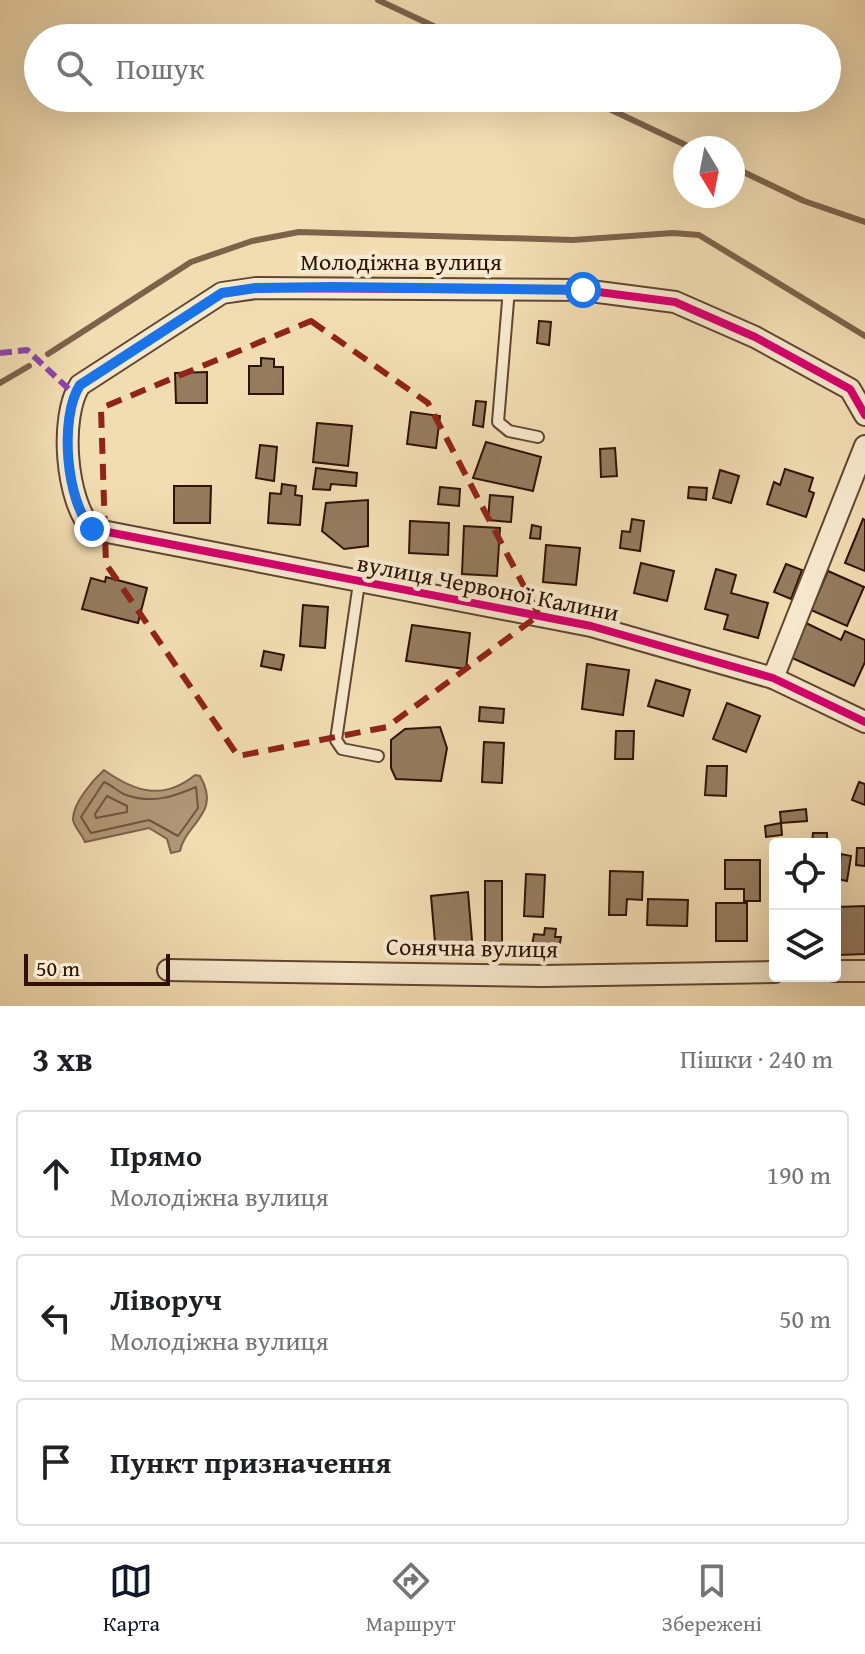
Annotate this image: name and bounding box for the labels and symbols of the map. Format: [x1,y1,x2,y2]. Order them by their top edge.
north arrow [673,136,745,208]
street label: Молодіжна вулиця [300,244,502,279]
route start [565,272,601,308]
route end [74,511,110,547]
street label: вулиця Червоної Калини [354,545,622,630]
street label: Сонячна вулиця [386,929,558,966]
scale bar [24,950,170,986]

